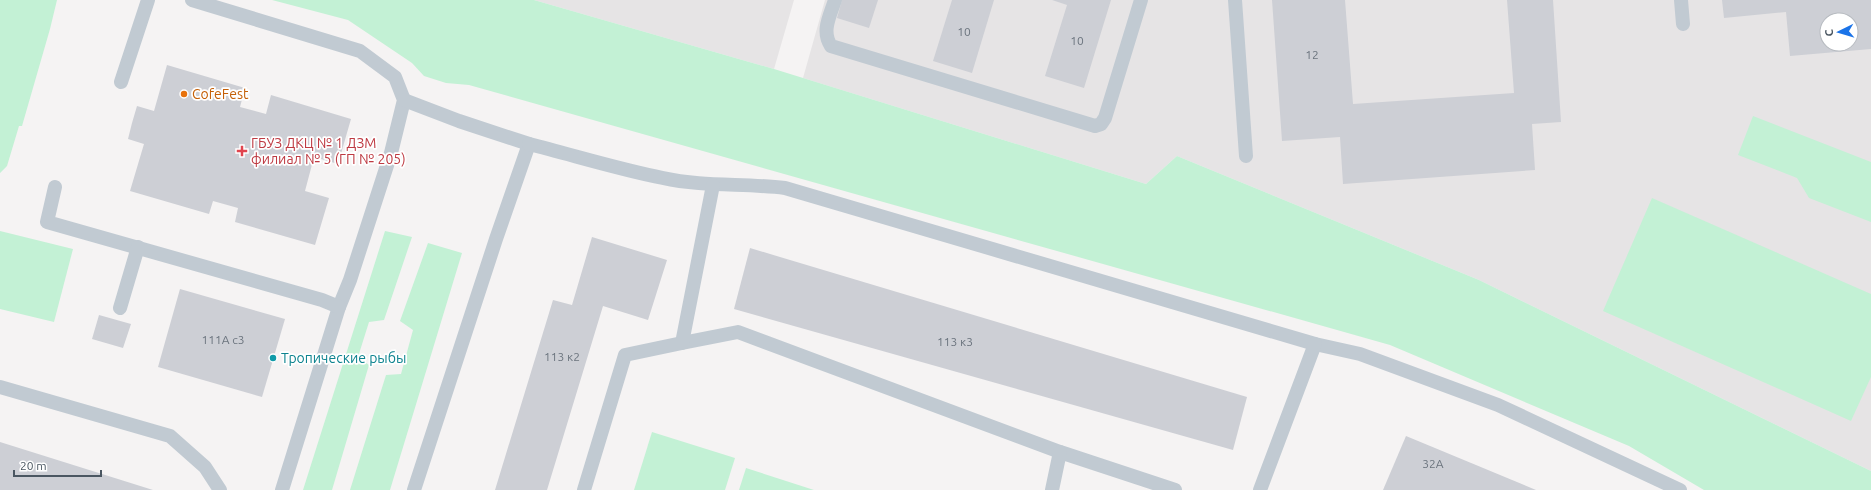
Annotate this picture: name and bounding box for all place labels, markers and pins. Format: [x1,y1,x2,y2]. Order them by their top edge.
place label: CofeFest [192,86,249,102]
marker: CofeFest [179,89,189,99]
place label: ГБУЗ ДКЦ № 1 ДЗМ филиал № 5 (ГП № 205) [251,135,406,167]
marker: ГБУЗ ДКЦ № 1 ДЗМ филиал № 5 (ГП № 205) [236,145,248,157]
place label: Тропические рыбы [281,350,406,366]
marker: Тропические рыбы [268,353,278,363]

